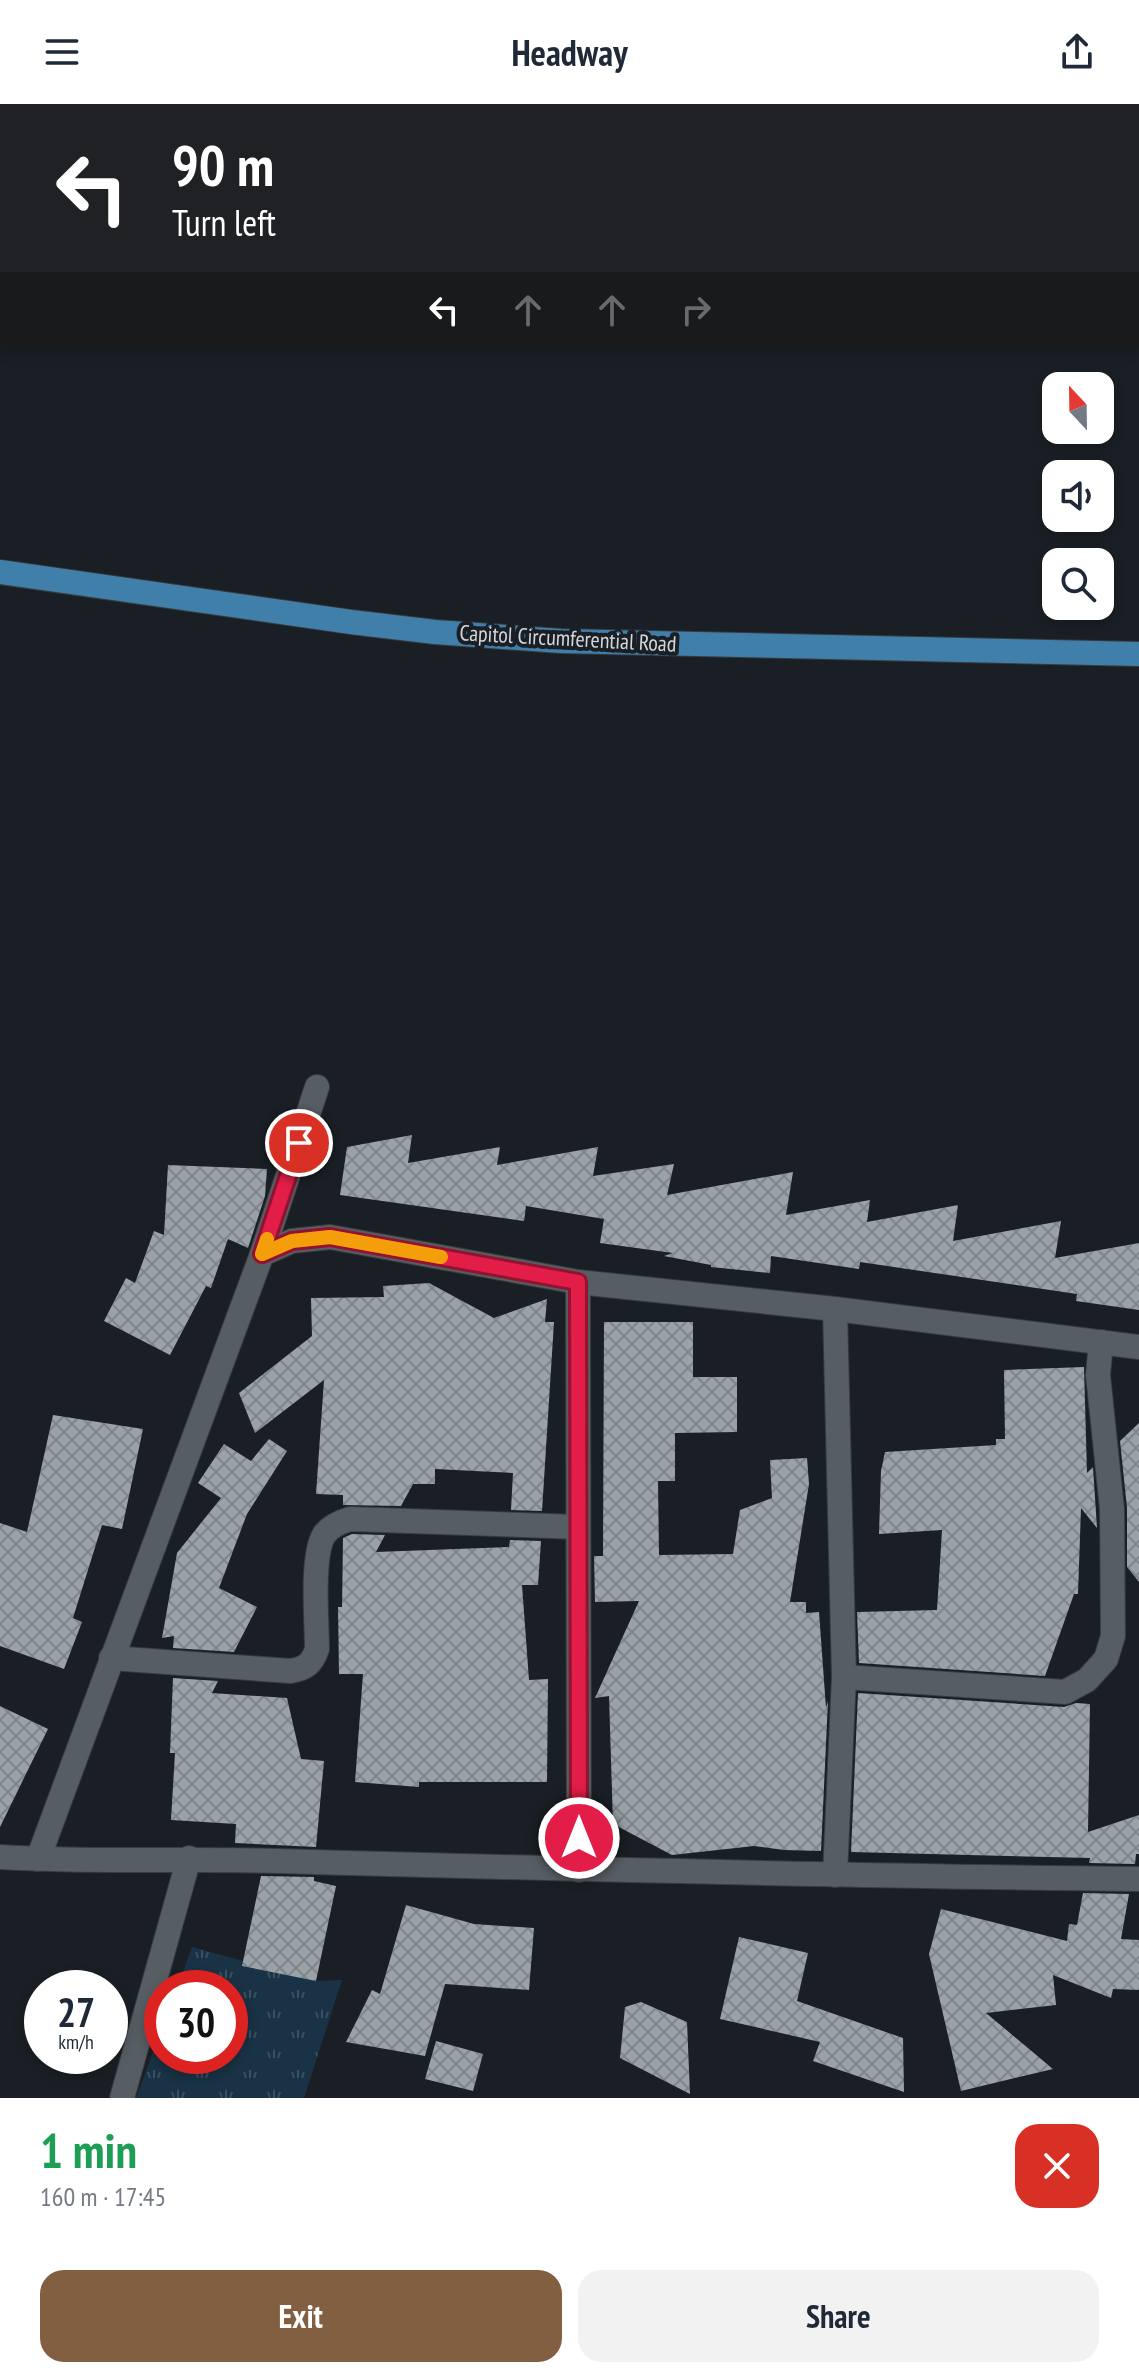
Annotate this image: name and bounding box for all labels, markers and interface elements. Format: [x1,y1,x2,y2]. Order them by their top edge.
text: Headway [511,29,628,76]
icon: menu [40,30,84,74]
icon: share [1055,30,1099,74]
text: 90 m [172,129,274,201]
icon: left [40,136,144,240]
text: Turn left [172,199,276,246]
icon: left [422,288,466,332]
icon: ahead [506,288,550,332]
icon: ahead [590,288,634,332]
icon: right [674,288,718,332]
north arrow [1042,372,1114,444]
map controls [1042,372,1114,620]
button: sound [1042,460,1114,532]
button: search [1042,548,1114,620]
street label: Capitol Circumferential Road [459,618,677,658]
pin [265,1109,333,1177]
icon: arrive [277,1121,321,1165]
position arrow [537,1796,621,1880]
speed limit sign: 30 [144,1970,248,2074]
text: 27 [57,1986,95,2038]
text: km/h [58,2029,94,2055]
text: 1 min [40,2119,137,2181]
button: close [1015,2124,1099,2208]
text: 160 m · 17:45 [40,2180,166,2213]
button: Exit [40,2270,562,2362]
button: Share [578,2270,1099,2362]

